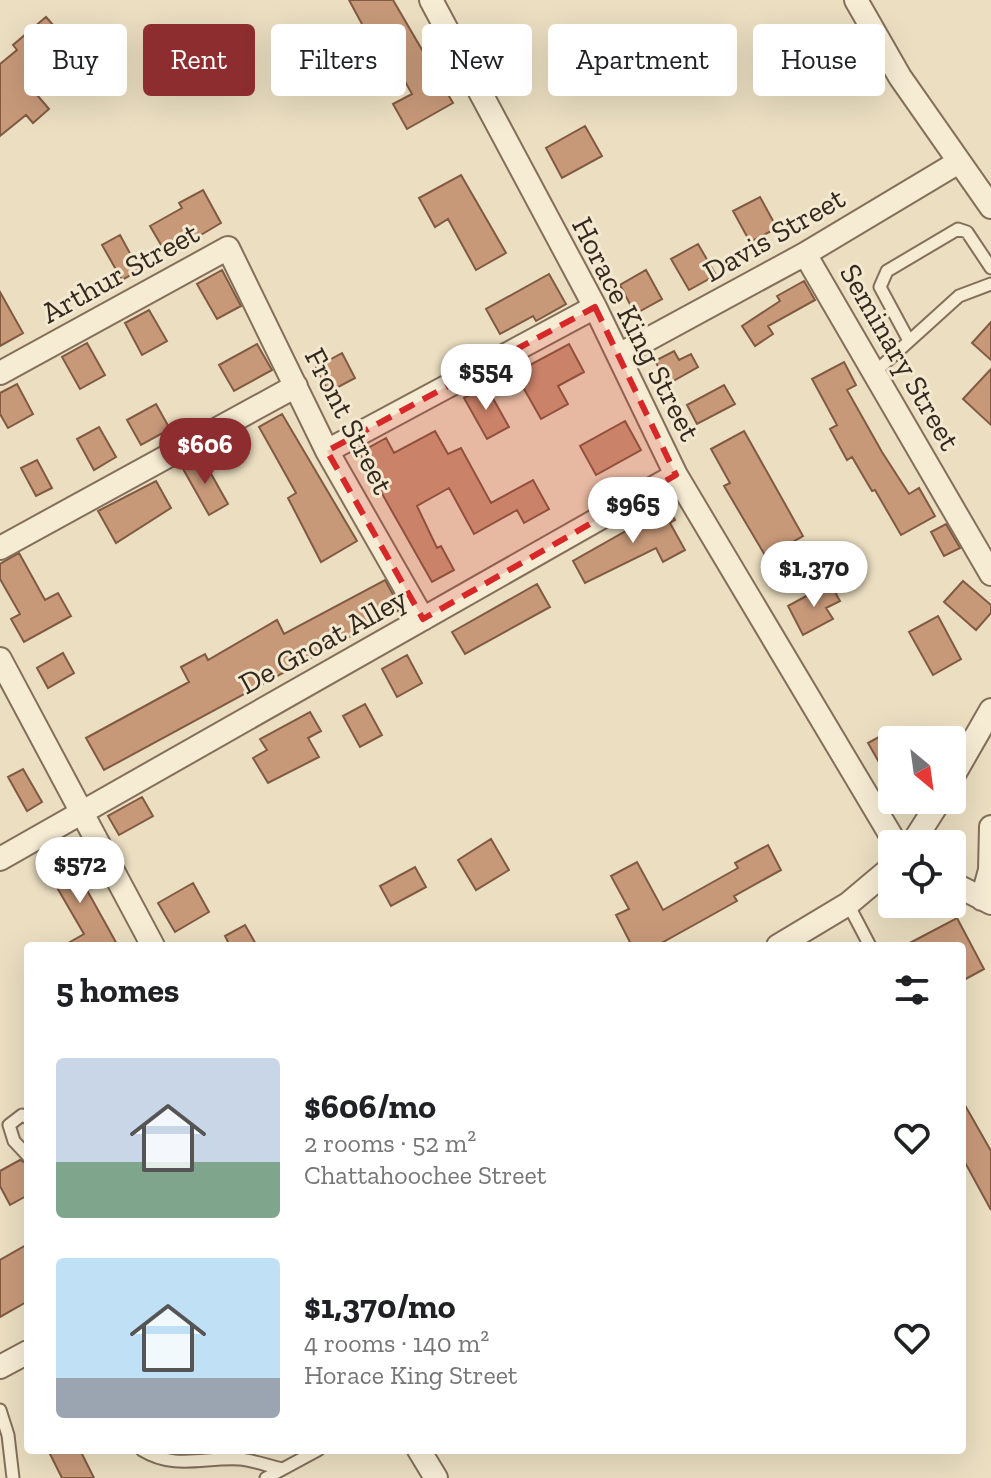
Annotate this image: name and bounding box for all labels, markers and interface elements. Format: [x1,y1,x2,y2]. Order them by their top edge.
chip: Buy [24,24,127,96]
chip: Rent [143,24,255,96]
chip: Filters [271,24,406,96]
chip: New [422,24,532,96]
chip: Apartment [548,24,737,96]
chip: House [753,24,885,96]
street label: Davis Street [697,180,851,290]
street label: Horace King Street [564,211,708,447]
street label: Arthur Street [35,215,205,331]
street label: Seminary Street [832,257,968,457]
street label: Front Street [297,342,401,500]
pin: $554 [439,344,533,412]
text: $554 [459,354,513,386]
pin: $606 [158,418,252,486]
text: $606 [177,428,233,460]
pin: $965 [586,477,680,545]
text: $965 [606,487,660,519]
pin: $1,370 [749,541,879,609]
text: $1,370 [779,551,849,583]
street label: De Groat Alley [233,580,414,702]
north arrow [878,726,966,814]
map controls [878,726,966,918]
button: locate [878,830,966,918]
pin: $572 [33,837,127,905]
text: $572 [53,847,107,879]
icon: filters [890,968,934,1012]
text: 5 homes [56,970,179,1011]
text: $606/mo [304,1086,436,1127]
icon: home [120,1090,216,1186]
icon: heart [890,1116,934,1160]
text: 2 rooms · 52 m² [304,1127,476,1159]
text: Chattahoochee Street [304,1159,546,1191]
text: $1,370/mo [304,1286,456,1327]
icon: home [120,1290,216,1386]
icon: heart [890,1316,934,1360]
text: 4 rooms · 140 m² [304,1327,489,1359]
text: Horace King Street [304,1359,518,1391]

